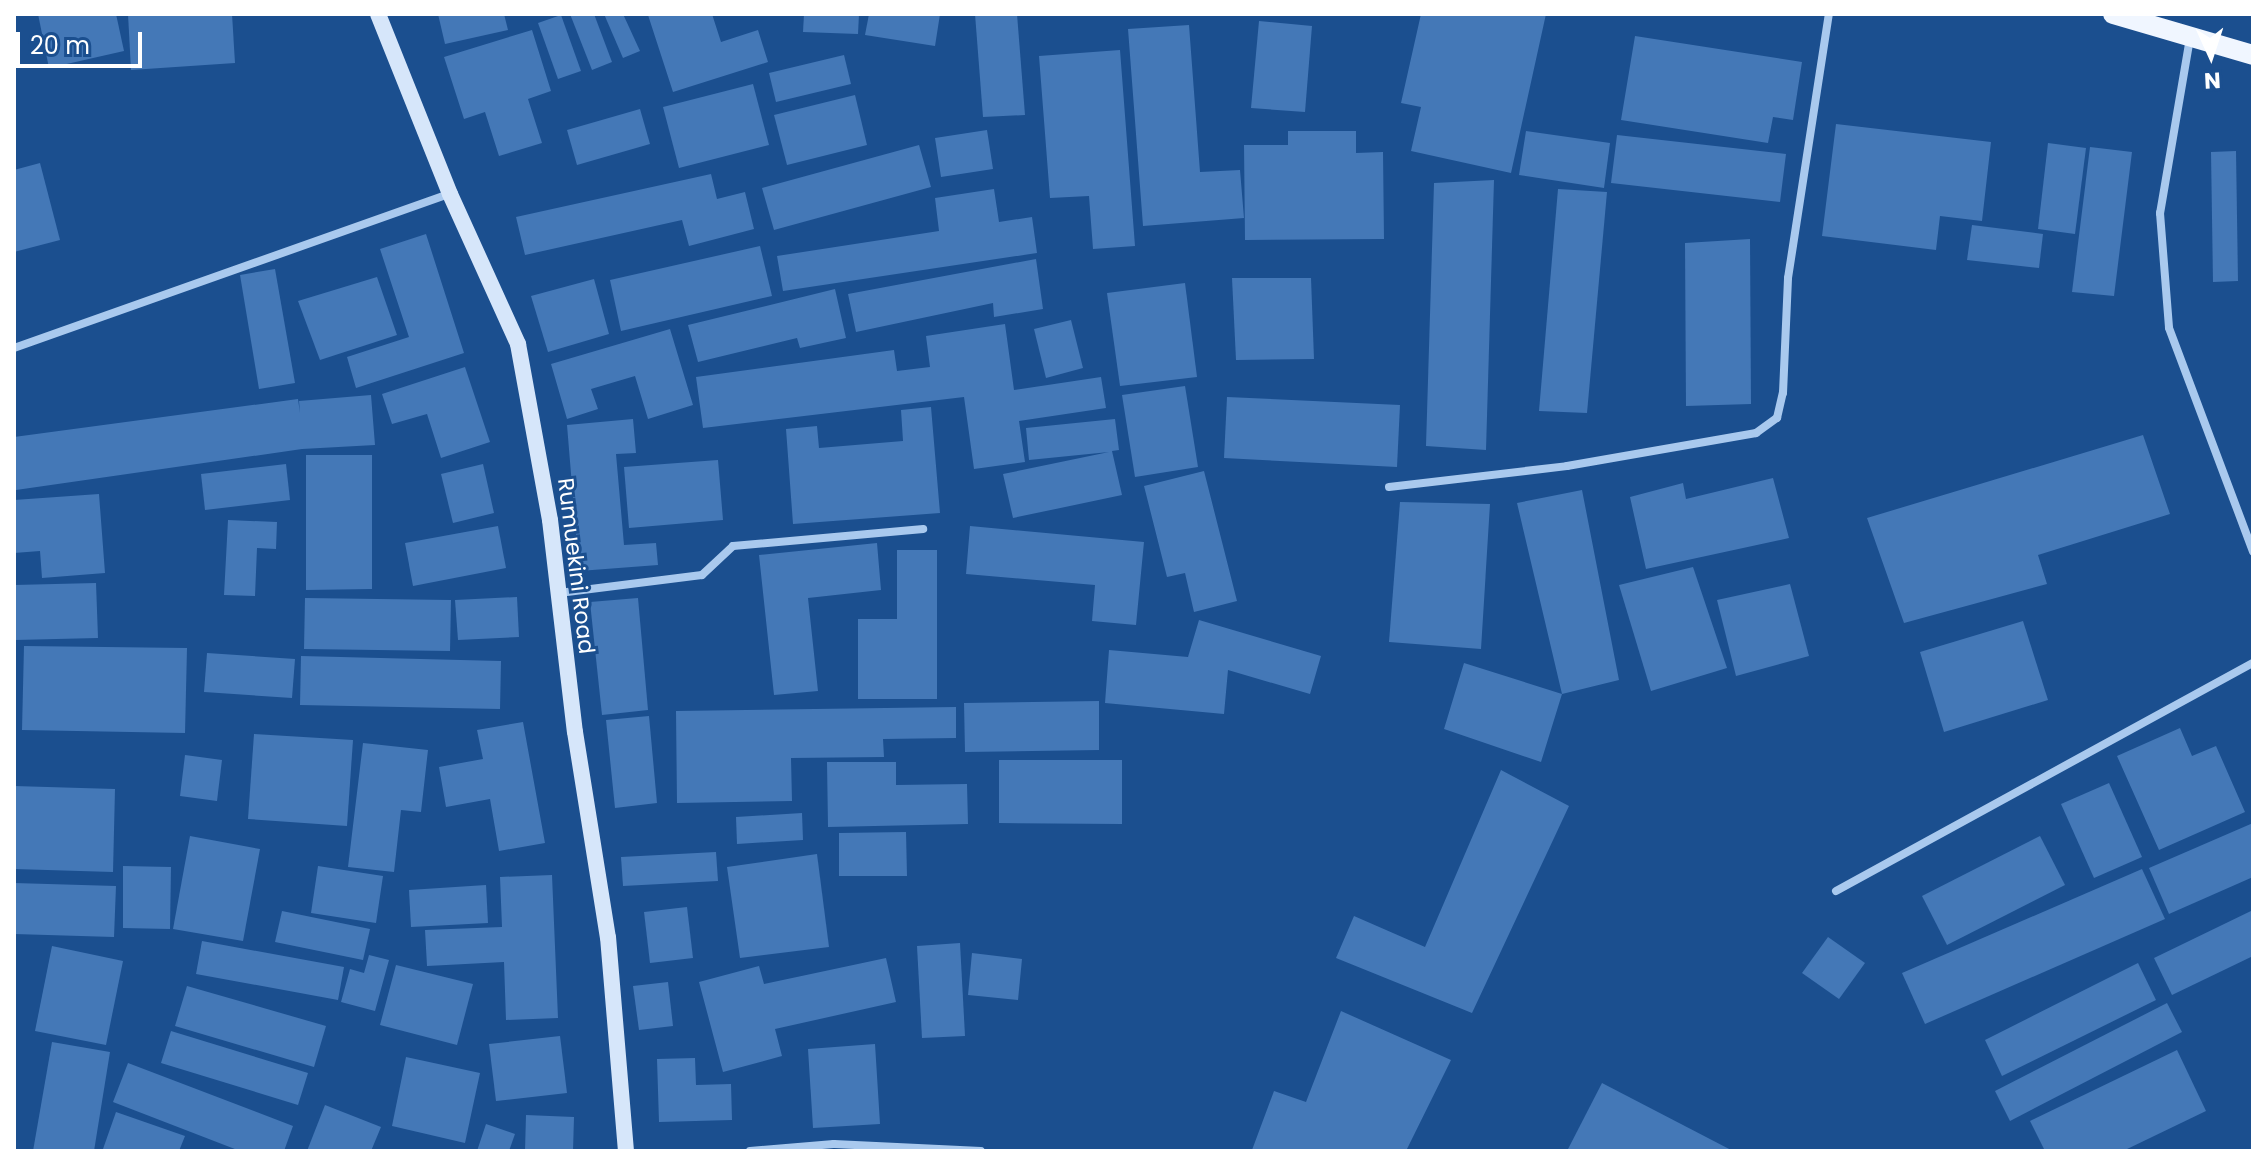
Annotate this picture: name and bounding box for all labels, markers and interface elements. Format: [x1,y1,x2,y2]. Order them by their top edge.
scale bar [20,16,146,66]
north arrow [2171,16,2251,96]
text: 20 m [30,29,90,62]
text: N [2203,65,2221,96]
street label: Rumuekini Road [552,476,600,656]

